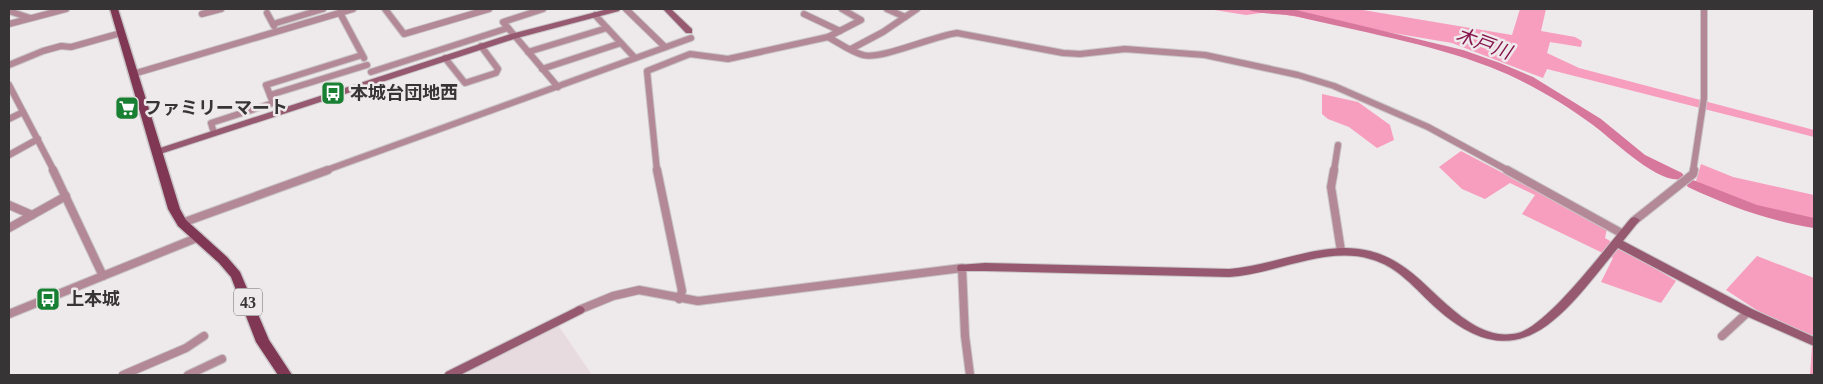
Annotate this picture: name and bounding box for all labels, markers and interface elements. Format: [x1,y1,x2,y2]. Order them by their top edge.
water label: 木戸川 [1453,24,1516,64]
bus stop icon: 本城台団地西 [320,80,346,106]
place label: 本城台団地西 [350,83,458,103]
supermarket icon: ファミリーマート [114,95,140,121]
place label: ファミリーマート [144,98,288,118]
bus stop icon: 上本城 [35,286,61,312]
road number: 43 [234,288,262,316]
place label: 上本城 [66,289,120,309]

